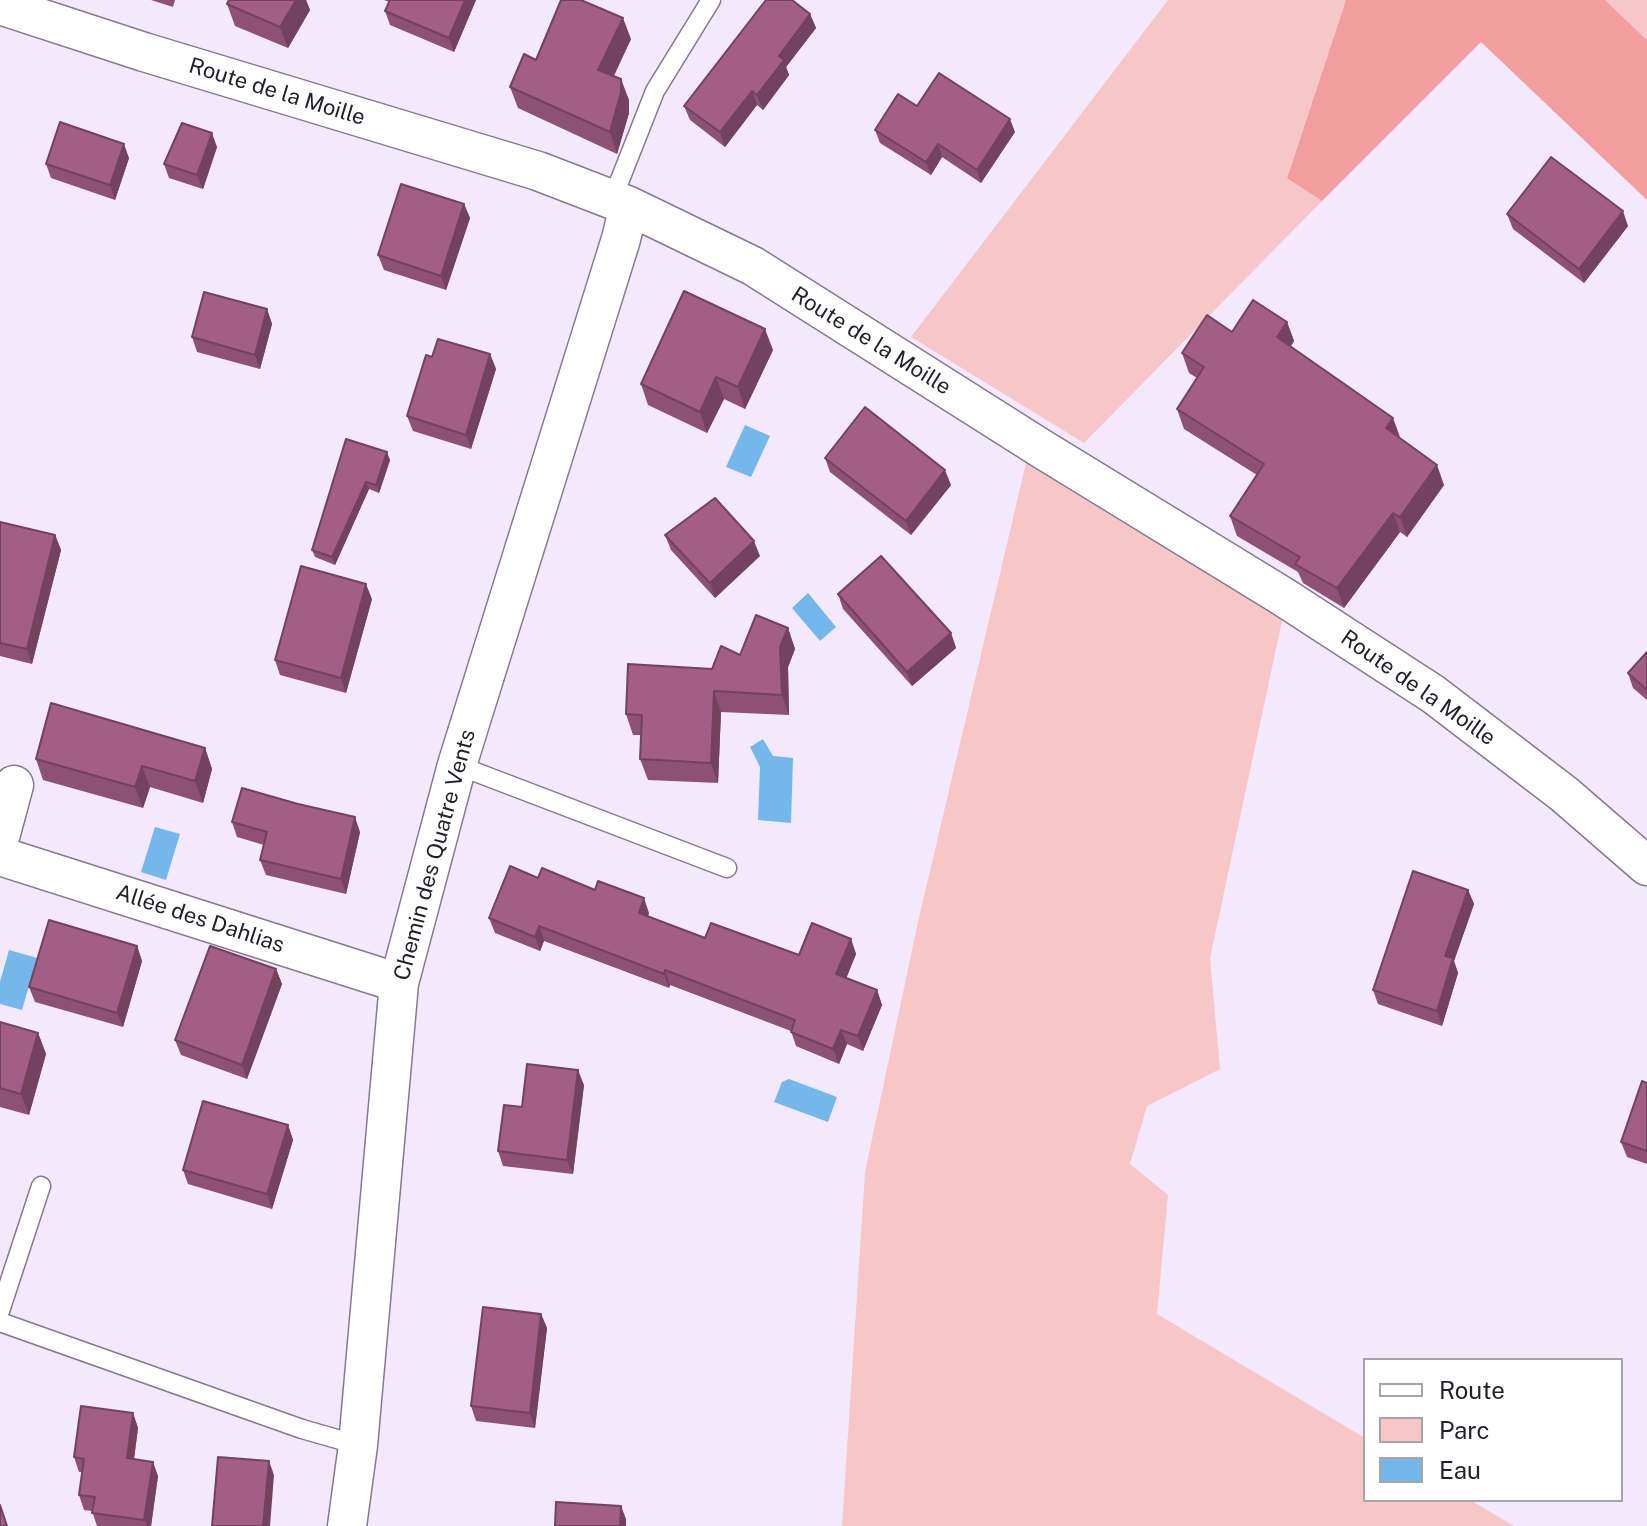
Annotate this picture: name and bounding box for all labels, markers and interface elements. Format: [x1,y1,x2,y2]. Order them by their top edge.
street label: Route de la Moille [186,53,368,131]
street label: Route de la Moille [786,281,956,401]
street label: Route de la Moille [1335,625,1501,751]
street label: Chemin des Quatre Vents [389,727,481,983]
street label: Allée des Dahlias [112,879,288,959]
legend [1363,1358,1623,1502]
text: Route [1439,1376,1505,1404]
text: Parc [1439,1416,1490,1444]
text: Eau [1439,1456,1481,1484]

